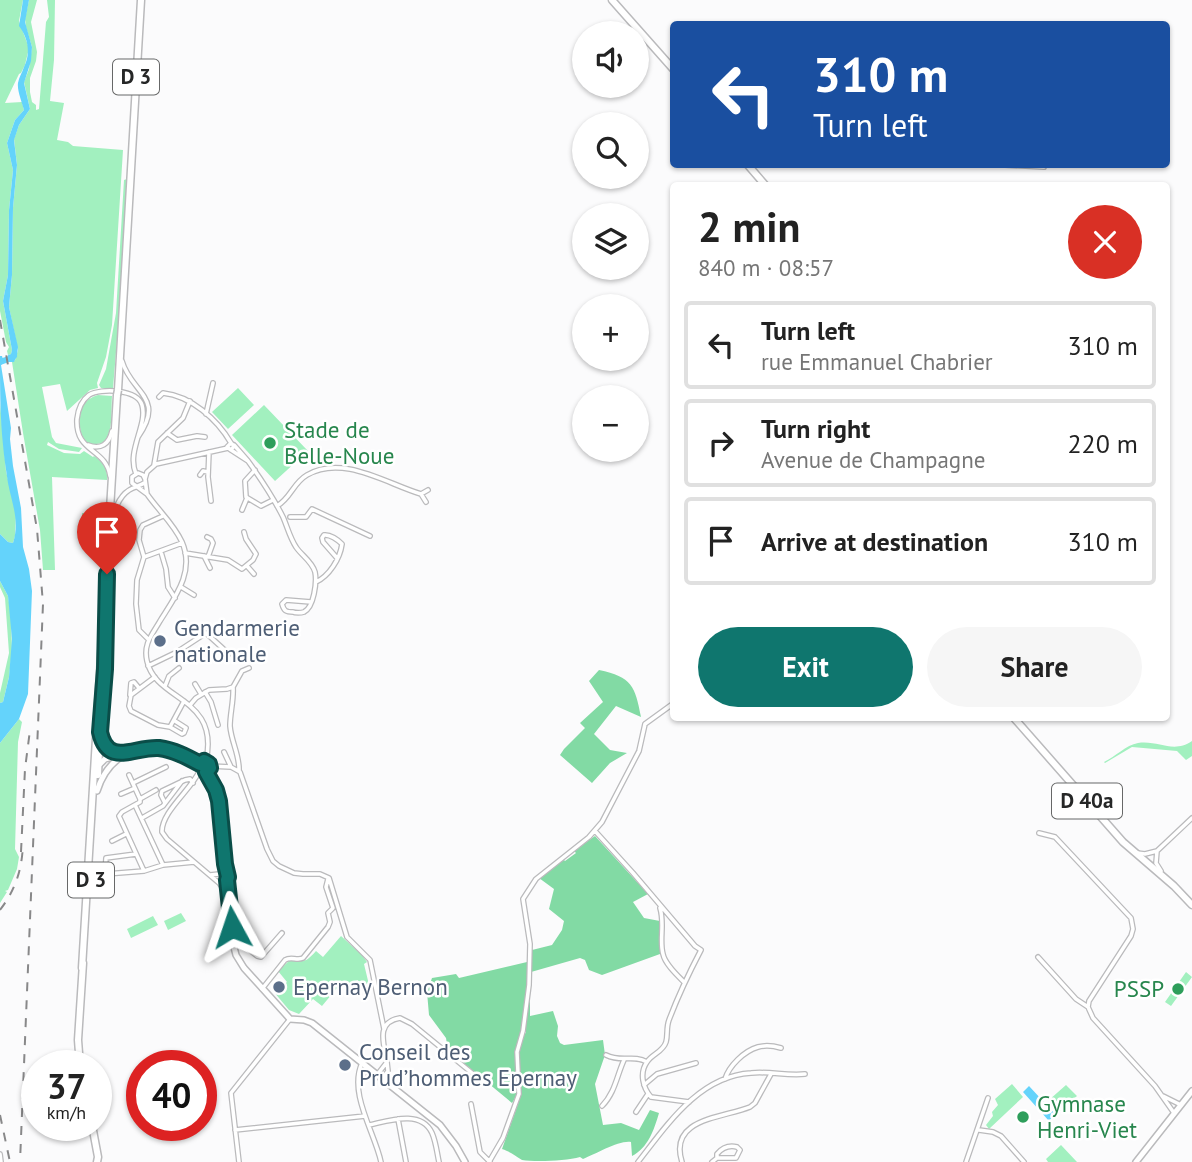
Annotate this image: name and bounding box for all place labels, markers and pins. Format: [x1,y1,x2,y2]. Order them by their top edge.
place label: Stade de Belle-Noue [284,415,394,470]
marker: Stade de Belle-Noue [262,435,278,451]
pin [77,502,137,574]
place label: Gendarmerie nationale [174,613,300,668]
marker: Gendarmerie nationale [152,633,168,649]
place label: Epernay Bernon [293,972,448,1001]
place label: PSSP [1114,974,1164,1003]
marker: Epernay Bernon [271,979,287,995]
marker: PSSP [1170,981,1186,997]
place label: Conseil des Prud’hommes Epernay [359,1037,577,1092]
marker: Conseil des Prud’hommes Epernay [337,1057,353,1073]
place label: Gymnase Henri-Viet [1037,1089,1137,1144]
marker: Gymnase Henri-Viet [1015,1109,1031,1125]

